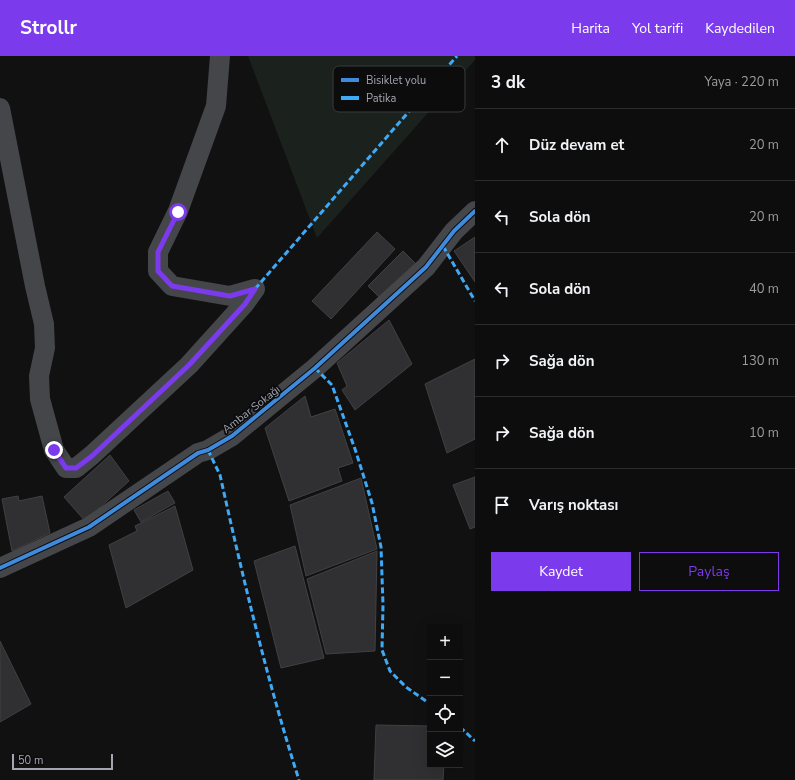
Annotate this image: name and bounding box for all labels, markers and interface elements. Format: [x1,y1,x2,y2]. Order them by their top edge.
text: Strollr [20,15,77,41]
text: Harita [571,19,610,38]
text: Yol tarifi [632,19,683,38]
text: Kaydedilen [705,19,775,38]
legend [333,66,465,112]
text: 3 dk [491,71,525,94]
text: Bisiklet yolu [366,73,426,88]
text: Yaya · 220 m [704,73,779,91]
text: Patika [366,91,396,106]
icon: ahead [491,134,513,156]
text: Düz devam et [529,135,624,155]
text: 20 m [749,136,779,154]
route start [169,203,187,221]
icon: left [491,206,513,228]
text: Sola dön [529,207,591,227]
text: 20 m [749,208,779,226]
icon: left [491,278,513,300]
text: Sola dön [529,279,591,299]
text: 40 m [749,280,779,298]
icon: right [491,350,513,372]
text: Sağa dön [529,351,594,371]
text: 130 m [741,352,779,370]
street label: Ambar Sokağı [219,382,283,437]
icon: right [491,422,513,444]
text: Sağa dön [529,423,594,443]
text: 10 m [749,424,779,442]
route end [45,441,63,459]
icon: arrive [491,494,513,516]
text: Varış noktası [529,495,618,515]
button: Kaydet [491,552,631,591]
button: Paylaş [639,552,779,591]
map controls [427,624,463,768]
button: + [427,624,463,660]
button: − [427,660,463,696]
button: locate [427,696,463,732]
button: layers [427,732,463,768]
scale bar [12,752,113,771]
text: 50 m [18,753,43,768]

